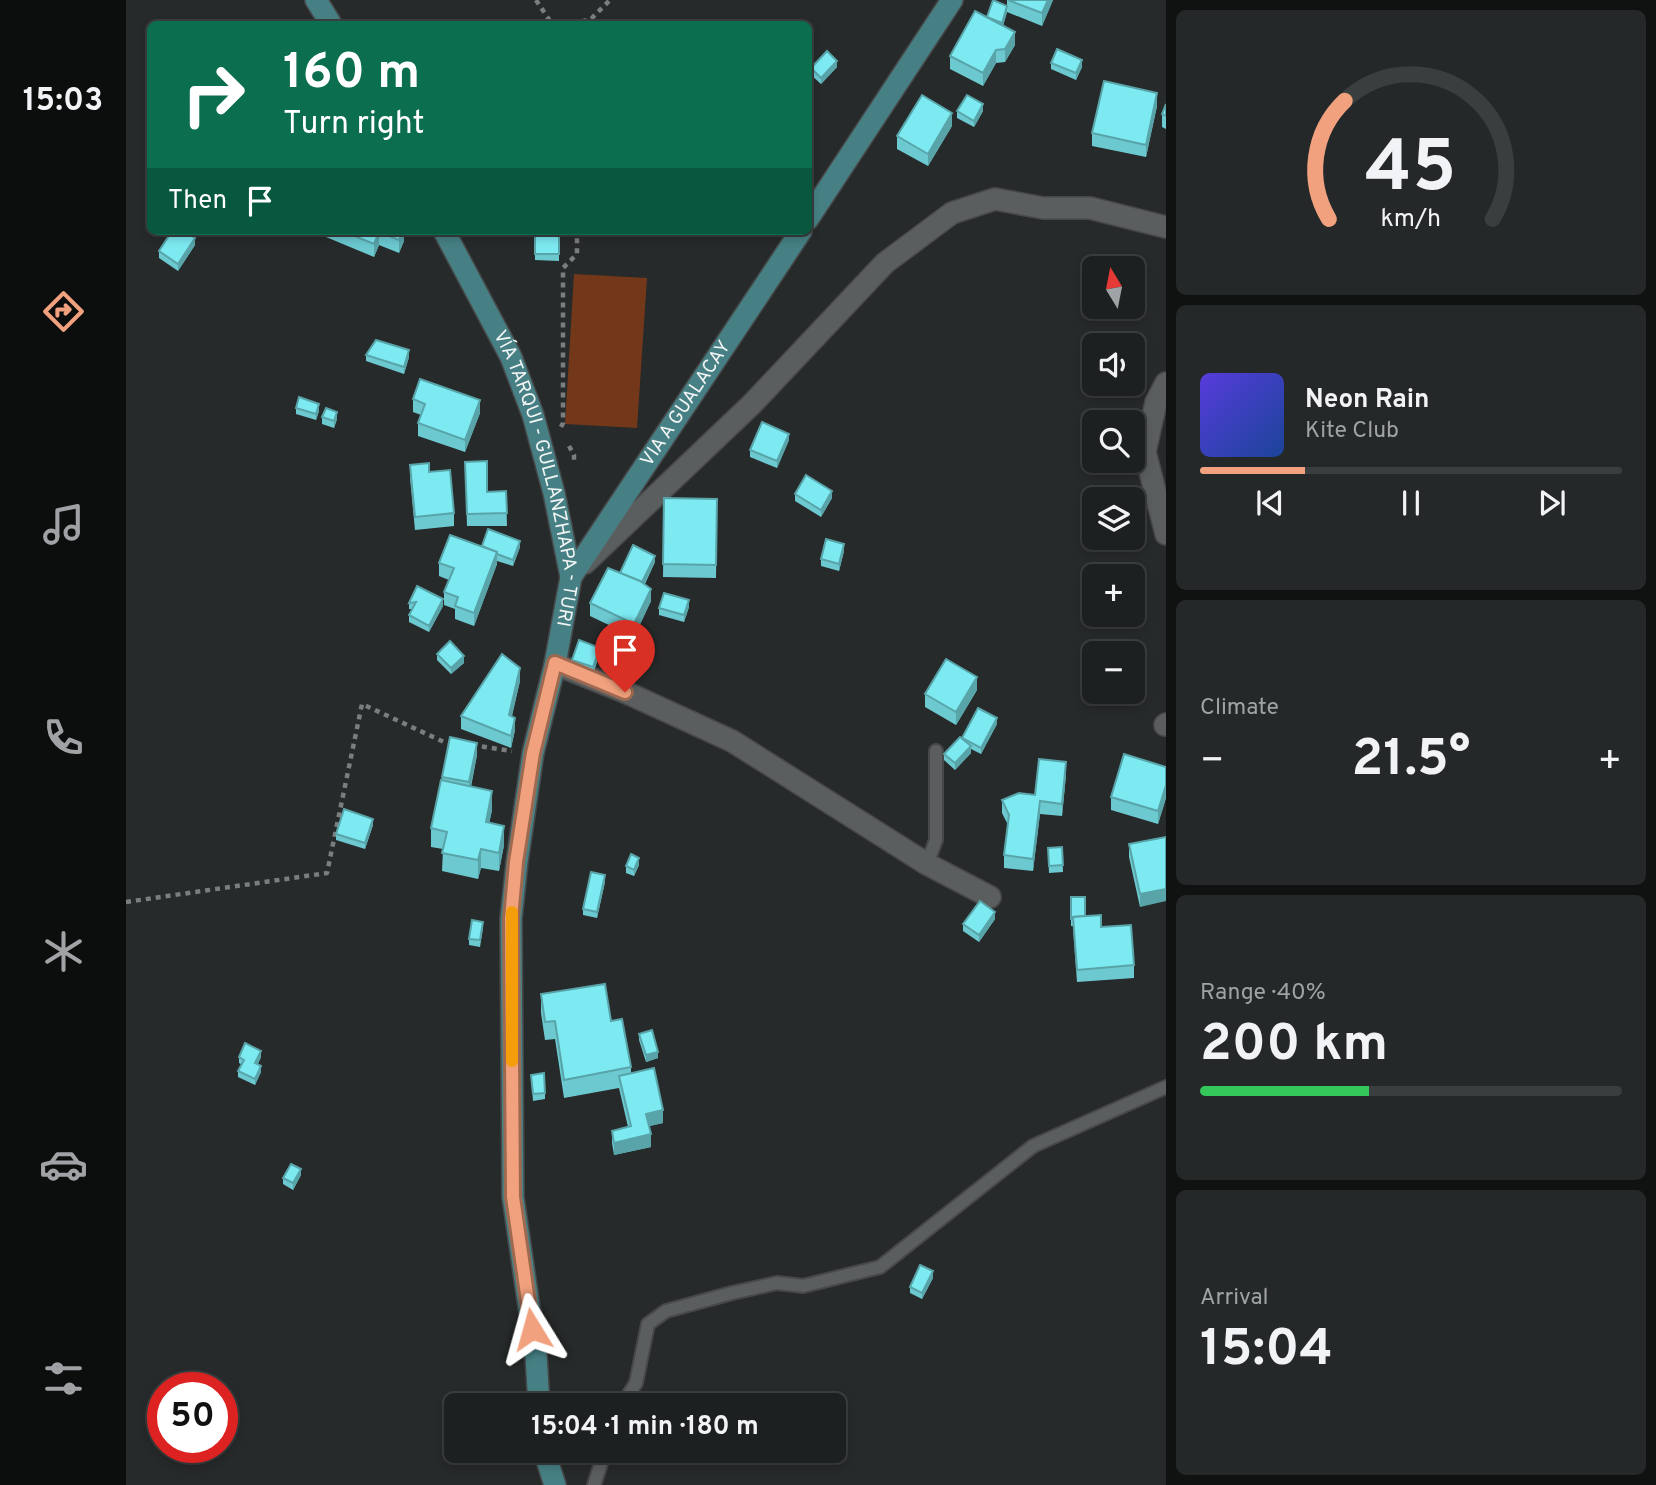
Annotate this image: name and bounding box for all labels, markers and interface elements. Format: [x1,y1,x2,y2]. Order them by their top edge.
text: 160 m [283,44,420,106]
icon: right [168,49,259,140]
text: 15:03 [23,82,103,122]
text: Turn right [283,105,425,145]
text: 45 [1365,125,1457,217]
icon: arrive [241,182,279,220]
text: Then [168,185,227,218]
text: km/h [1381,203,1441,235]
north arrow [1082,256,1144,318]
map controls [1082,256,1145,704]
icon: directions [39,287,88,336]
street label: VÍA TARQUI - GULLANZHAPA - TURI [487,327,583,629]
button: sound [1082,333,1145,396]
street label: VIA A GUALACAY [636,336,737,471]
text: Neon Rain [1305,384,1430,417]
button: search [1082,410,1145,473]
text: Kite Club [1305,417,1399,446]
icon: previous [1251,484,1289,522]
icon: pause [1392,484,1430,522]
icon: next [1533,484,1571,522]
button: layers [1082,487,1145,550]
icon: music [39,500,88,549]
button: + [1082,564,1145,627]
pin [595,620,655,692]
icon: arrive [606,631,644,669]
button: − [1082,641,1145,704]
text: Climate [1200,694,1279,723]
icon: phone [39,713,88,762]
text: 21.5° [1352,728,1470,794]
text: − [1200,738,1225,787]
text: + [1597,738,1622,787]
icon: climate [39,927,88,976]
text: Range · 40% [1200,979,1326,1008]
text: 200 km [1200,1013,1388,1079]
icon: car [39,1140,88,1189]
text: Arrival [1200,1284,1269,1313]
position arrow [495,1292,569,1366]
text: 15:04 [1200,1318,1333,1384]
icon: filters [39,1354,88,1403]
speed limit sign: 50 [147,1372,238,1463]
text: 15:04 · 1 min · 180 m [531,1411,759,1444]

